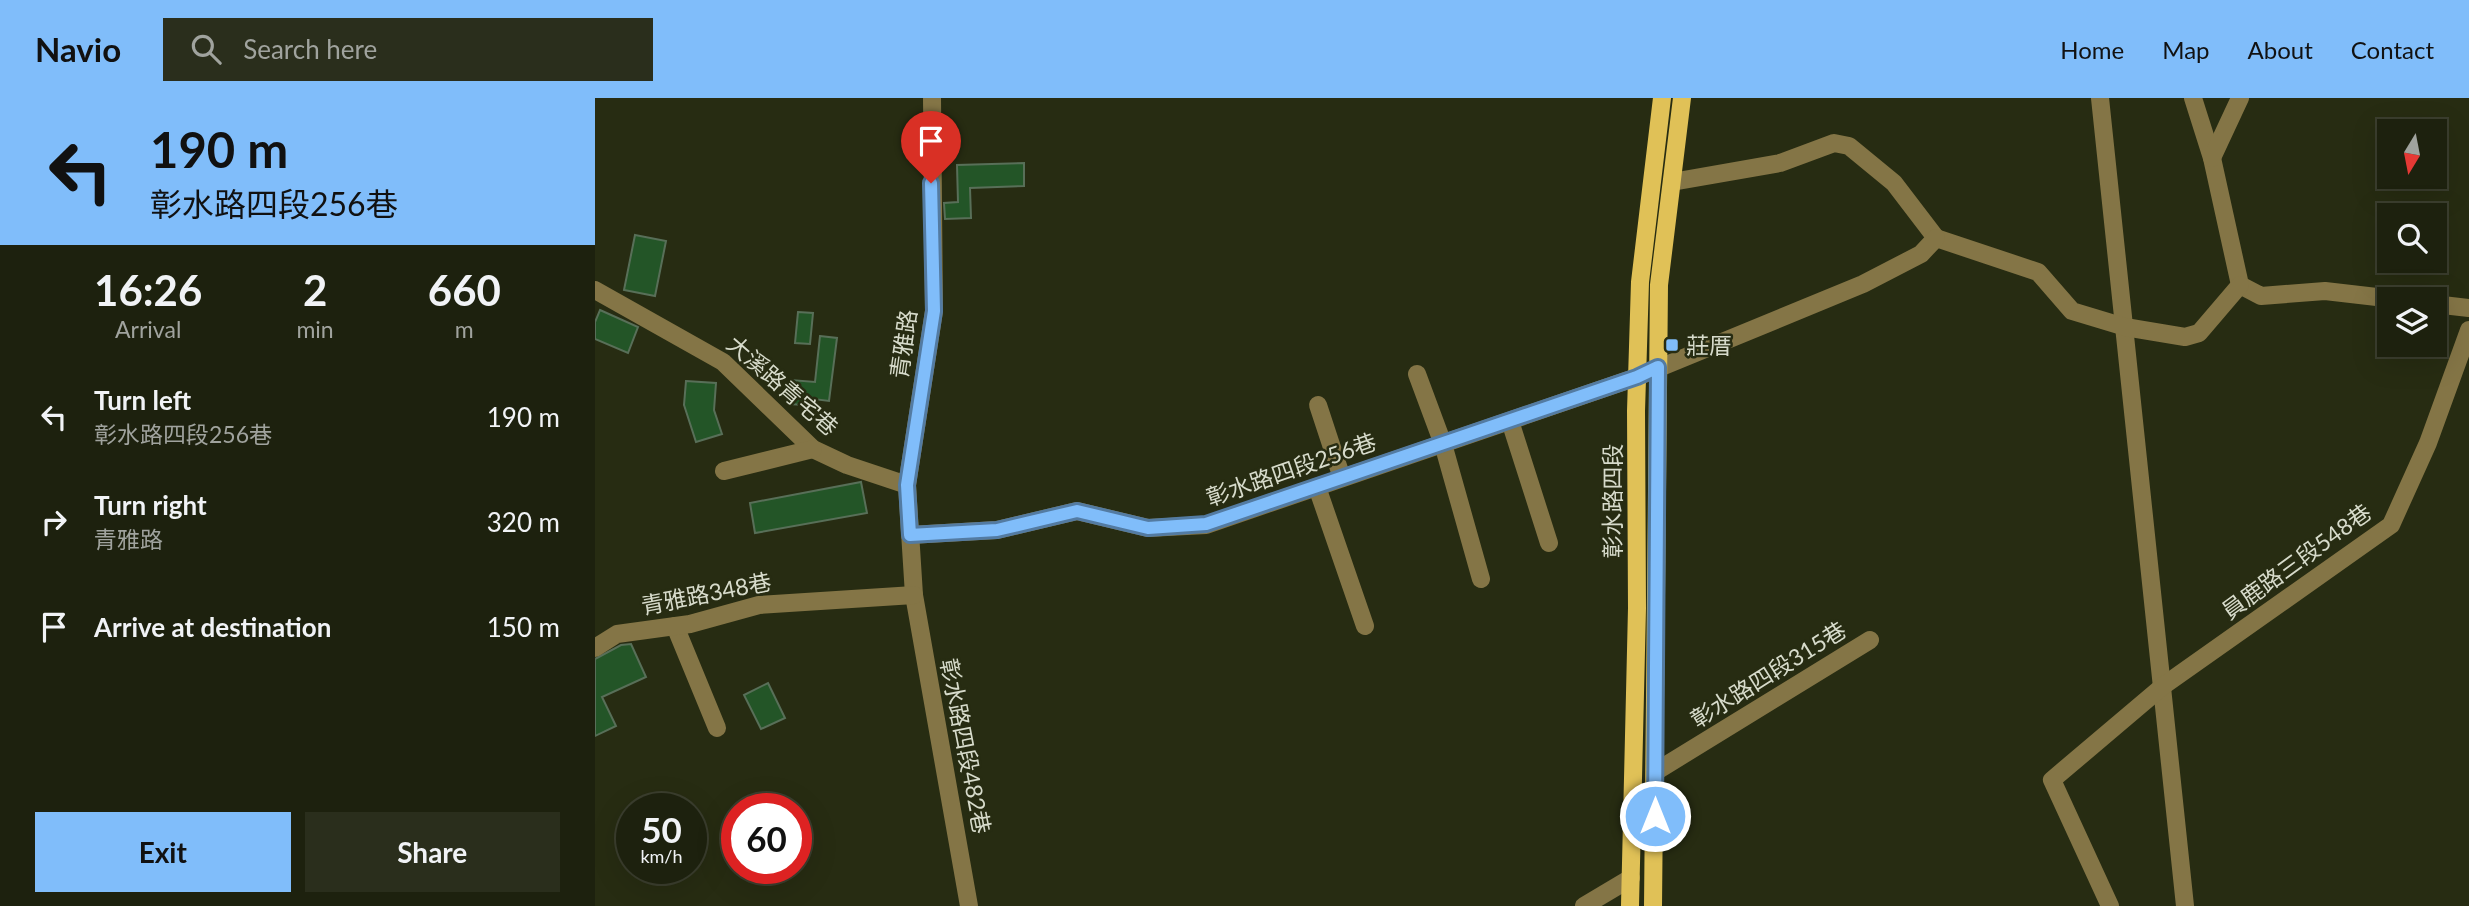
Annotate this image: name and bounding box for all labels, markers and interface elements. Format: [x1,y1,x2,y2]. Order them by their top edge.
search box [163,18,653,81]
text: Navio [35,29,121,69]
icon: search [187,30,225,68]
text: Search here [243,33,377,65]
text: Home [2060,35,2124,64]
text: Map [2162,35,2210,64]
text: About [2248,35,2313,64]
text: Contact [2351,35,2434,64]
pin [901,111,961,183]
north arrow [2377,119,2447,189]
map controls [2377,119,2447,357]
text: 190 m [150,120,288,178]
icon: arrive [912,122,950,160]
icon: left [35,126,126,217]
text: 彰水路四段256巷 [150,184,398,223]
button: search [2377,203,2447,273]
text: 16:26 [94,265,202,315]
text: 2 [303,265,327,315]
text: 660 [428,265,501,315]
button: layers [2377,287,2447,357]
street label: 青雅路 [884,308,922,380]
text: Arrival [115,315,181,343]
text: min [296,315,334,343]
text: m [455,315,474,343]
street label: 大溪路青宅巷 [722,329,844,441]
place label: 莊厝 [1686,331,1732,359]
marker: 莊厝 [1664,337,1680,353]
text: Turn left [94,384,191,416]
icon: left [35,398,73,436]
text: 190 m [487,401,560,433]
text: 彰水路四段256巷 [94,420,272,448]
street label: 彰水路四段256巷 [1202,427,1380,511]
street label: 彰水路四段 [1598,444,1626,559]
text: Turn right [94,489,207,521]
street label: 員鹿路三段548巷 [2216,497,2376,625]
icon: right [35,503,73,541]
text: 320 m [487,506,560,538]
text: 青雅路 [94,525,163,553]
street label: 青雅路348巷 [639,567,773,619]
icon: arrive [35,608,73,646]
text: Arrive at destination [94,611,331,643]
text: 150 m [487,611,560,643]
street label: 彰水路四段315巷 [1685,615,1851,733]
street label: 彰水路四段482巷 [935,656,997,836]
position arrow [1618,779,1692,853]
speed limit sign: 60 [721,793,812,884]
text: 50 [641,808,682,850]
button: Exit [35,812,291,892]
button: Share [305,812,560,892]
text: km/h [640,845,683,867]

